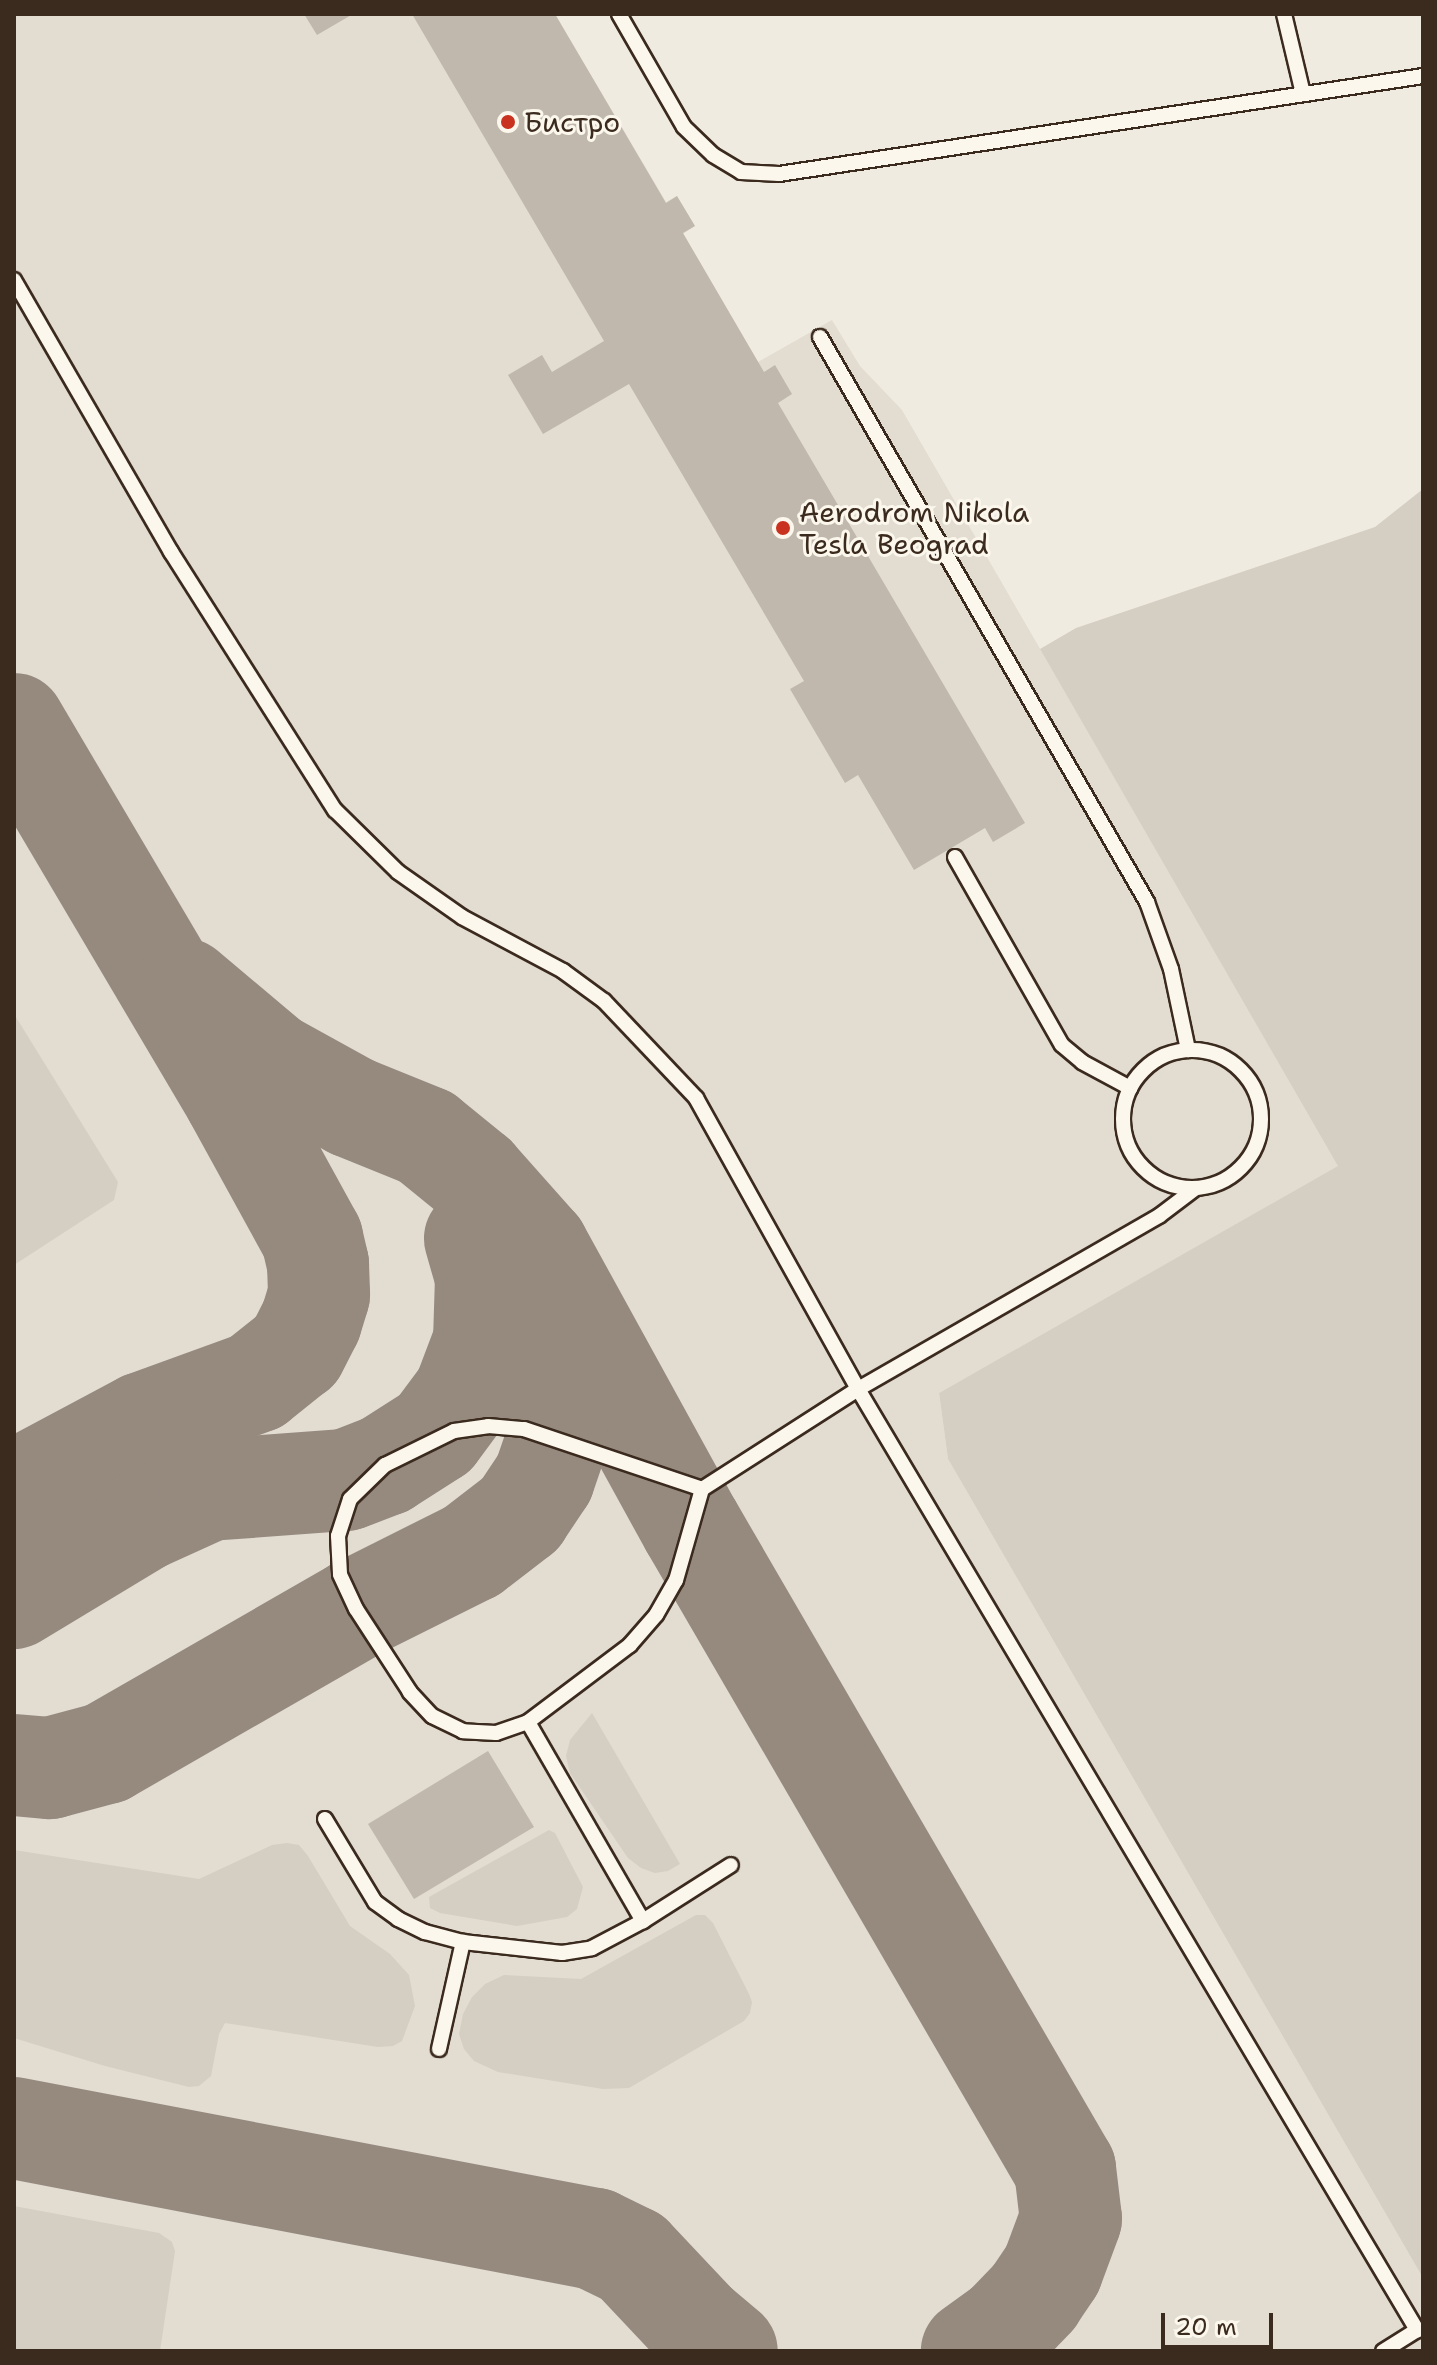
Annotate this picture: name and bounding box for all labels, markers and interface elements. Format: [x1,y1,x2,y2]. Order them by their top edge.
place label: Бистро [524,105,620,139]
marker: Бистро [499,113,517,131]
place label: Aerodrom Nikola Tesla Beograd [799,495,1029,561]
marker: Aerodrom Nikola Tesla Beograd [774,519,792,537]
scale bar [1165,2297,1277,2347]
text: 20 m [1175,2311,1237,2343]

